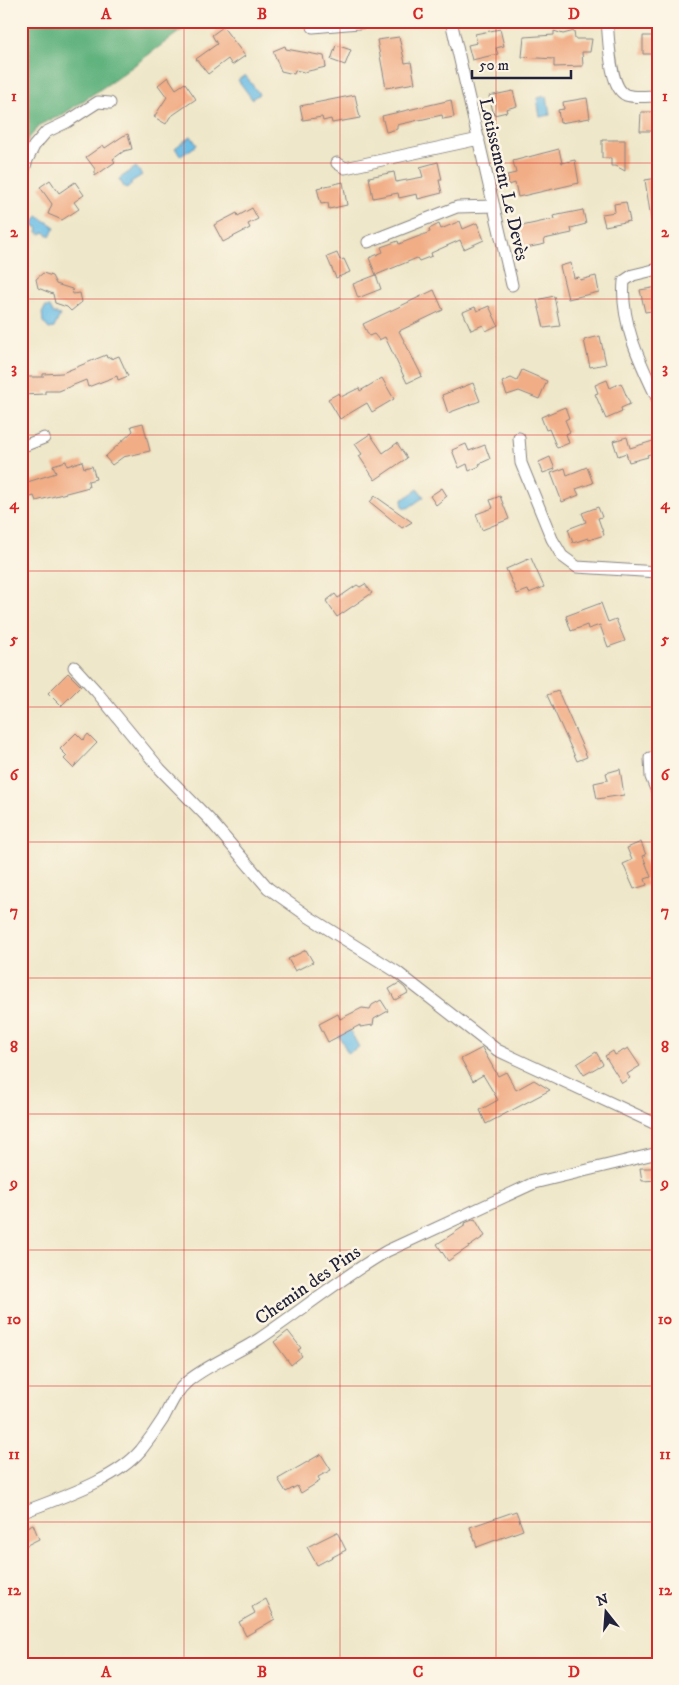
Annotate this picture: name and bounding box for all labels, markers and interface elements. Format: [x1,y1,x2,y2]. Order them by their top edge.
text: A [100,4,112,24]
text: B [257,4,267,24]
text: C [413,4,423,24]
text: D [568,4,580,24]
scale bar [472,48,570,80]
text: 50 m [479,56,509,75]
text: 1 [11,86,17,106]
text: 1 [662,86,668,106]
street label: Lotissement Le Devès [474,96,533,263]
text: 2 [10,222,19,242]
text: 2 [661,222,670,242]
text: 3 [11,358,17,378]
text: 3 [662,358,668,378]
text: 4 [8,494,19,514]
text: 4 [659,494,670,514]
text: 5 [9,629,18,649]
text: 5 [660,629,669,649]
text: 6 [10,765,20,785]
text: 6 [661,765,671,785]
text: 7 [10,901,18,921]
text: 7 [661,901,669,921]
text: 8 [10,1037,18,1057]
text: 8 [661,1037,669,1057]
text: 9 [9,1173,18,1193]
text: 9 [660,1173,669,1193]
street label: Chemin des Pins [251,1240,365,1330]
text: 10 [7,1309,22,1329]
text: 10 [658,1309,673,1329]
text: 11 [8,1444,20,1464]
text: 11 [659,1444,671,1464]
text: 12 [7,1580,22,1600]
text: 12 [658,1580,673,1600]
north arrow [582,1588,632,1638]
text: N [594,1590,611,1611]
text: A [100,1662,112,1682]
text: B [257,1662,267,1682]
text: C [413,1662,423,1682]
text: D [568,1662,580,1682]

